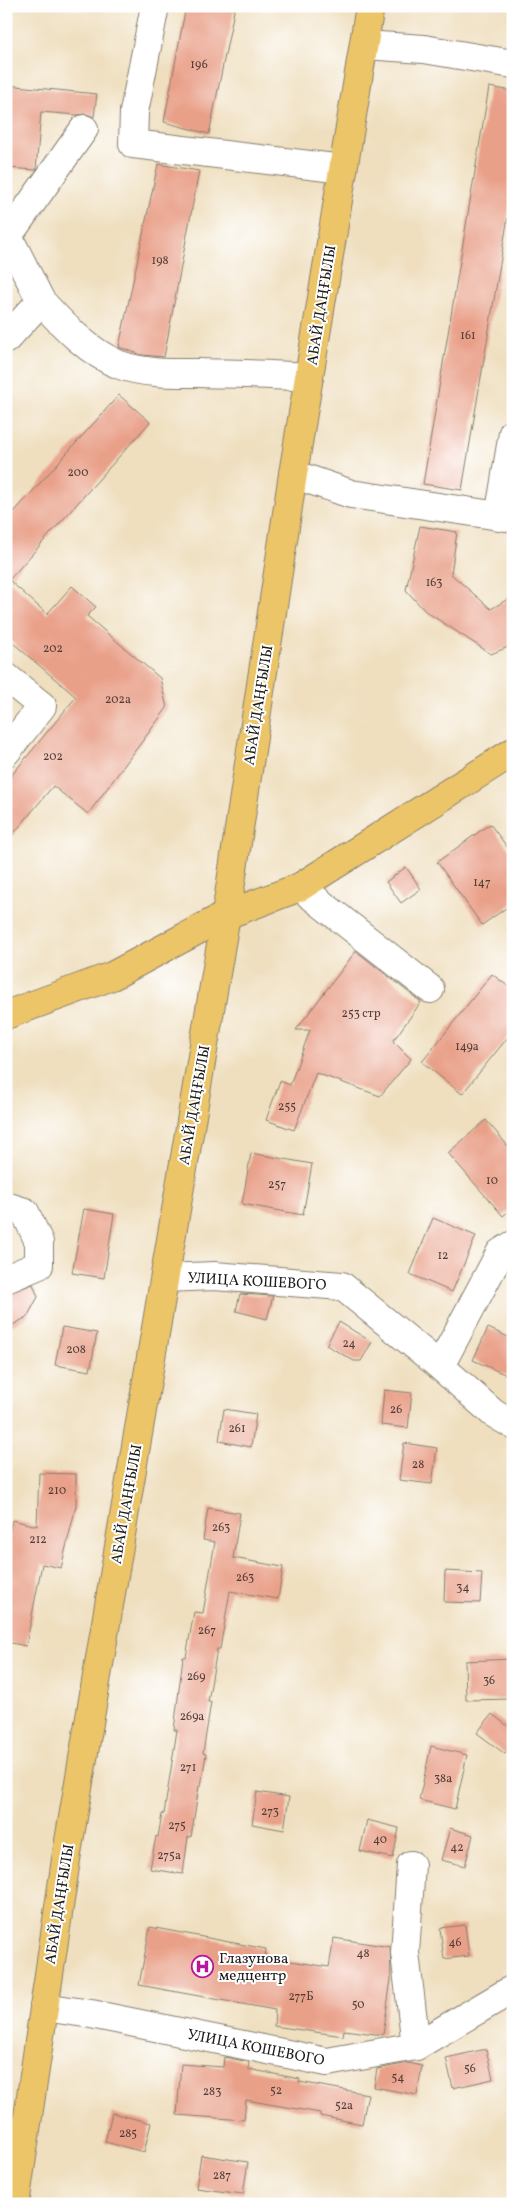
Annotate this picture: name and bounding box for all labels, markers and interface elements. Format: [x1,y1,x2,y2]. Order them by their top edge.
house number: 196 [190,57,208,73]
street label: АБАЙ ДАҢҒЫЛЫ [303,244,342,367]
house number: 198 [152,253,168,269]
house number: 161 [460,328,476,344]
house number: 200 [68,465,89,481]
house number: 163 [426,575,442,591]
house number: 202 [43,641,63,657]
street label: АБАЙ ДАҢҒЫЛЫ [240,644,279,767]
house number: 202а [105,692,131,708]
house number: 202 [43,749,63,765]
house number: 147 [473,875,491,891]
house number: 253 стр [341,1006,381,1022]
house number: 149а [455,1039,479,1055]
street label: АБАЙ ДАҢҒЫЛЫ [175,1044,216,1167]
house number: 255 [278,1099,296,1115]
house number: 10 [486,1173,498,1189]
house number: 257 [268,1177,286,1193]
house number: 12 [437,1248,449,1264]
street label: УЛИЦА КОШЕВОГО [187,1268,327,1297]
house number: 24 [342,1336,356,1352]
house number: 208 [66,1342,86,1358]
house number: 26 [390,1402,402,1418]
house number: 261 [228,1421,246,1437]
street label: АБАЙ ДАҢҒЫЛЫ [107,1443,148,1566]
house number: 28 [412,1457,424,1473]
house number: 210 [48,1483,66,1499]
house number: 263 [212,1520,230,1536]
house number: 212 [29,1532,47,1548]
house number: 263 [236,1570,254,1586]
house number: 34 [456,1580,470,1596]
house number: 267 [198,1623,216,1639]
house number: 269 [187,1669,205,1685]
house number: 36 [483,1673,495,1689]
house number: 269а [180,1709,204,1725]
house number: 271 [180,1760,196,1776]
house number: 38а [434,1771,452,1787]
house number: 273 [261,1804,279,1820]
house number: 275 [168,1818,186,1834]
house number: 40 [373,1832,387,1848]
house number: 42 [450,1840,464,1856]
street label: АБАЙ ДАҢҒЫЛЫ [41,1843,80,1966]
house number: 275а [157,1848,181,1864]
house number: 46 [448,1935,462,1951]
house number: 48 [356,1946,370,1962]
place label: Глазунова медцентр [219,1949,288,1987]
hospital icon: Глазунова медцентр [191,1955,215,1979]
house number: 277Б [288,1989,314,2005]
house number: 50 [352,1997,364,2013]
street label: УЛИЦА КОШЕВОГО [185,2025,326,2072]
house number: 56 [464,2061,476,2077]
house number: 54 [392,2070,404,2086]
house number: 52 [270,2083,282,2099]
house number: 283 [203,2084,221,2100]
house number: 52а [335,2098,353,2114]
house number: 285 [119,2126,137,2142]
house number: 287 [213,2168,231,2184]

